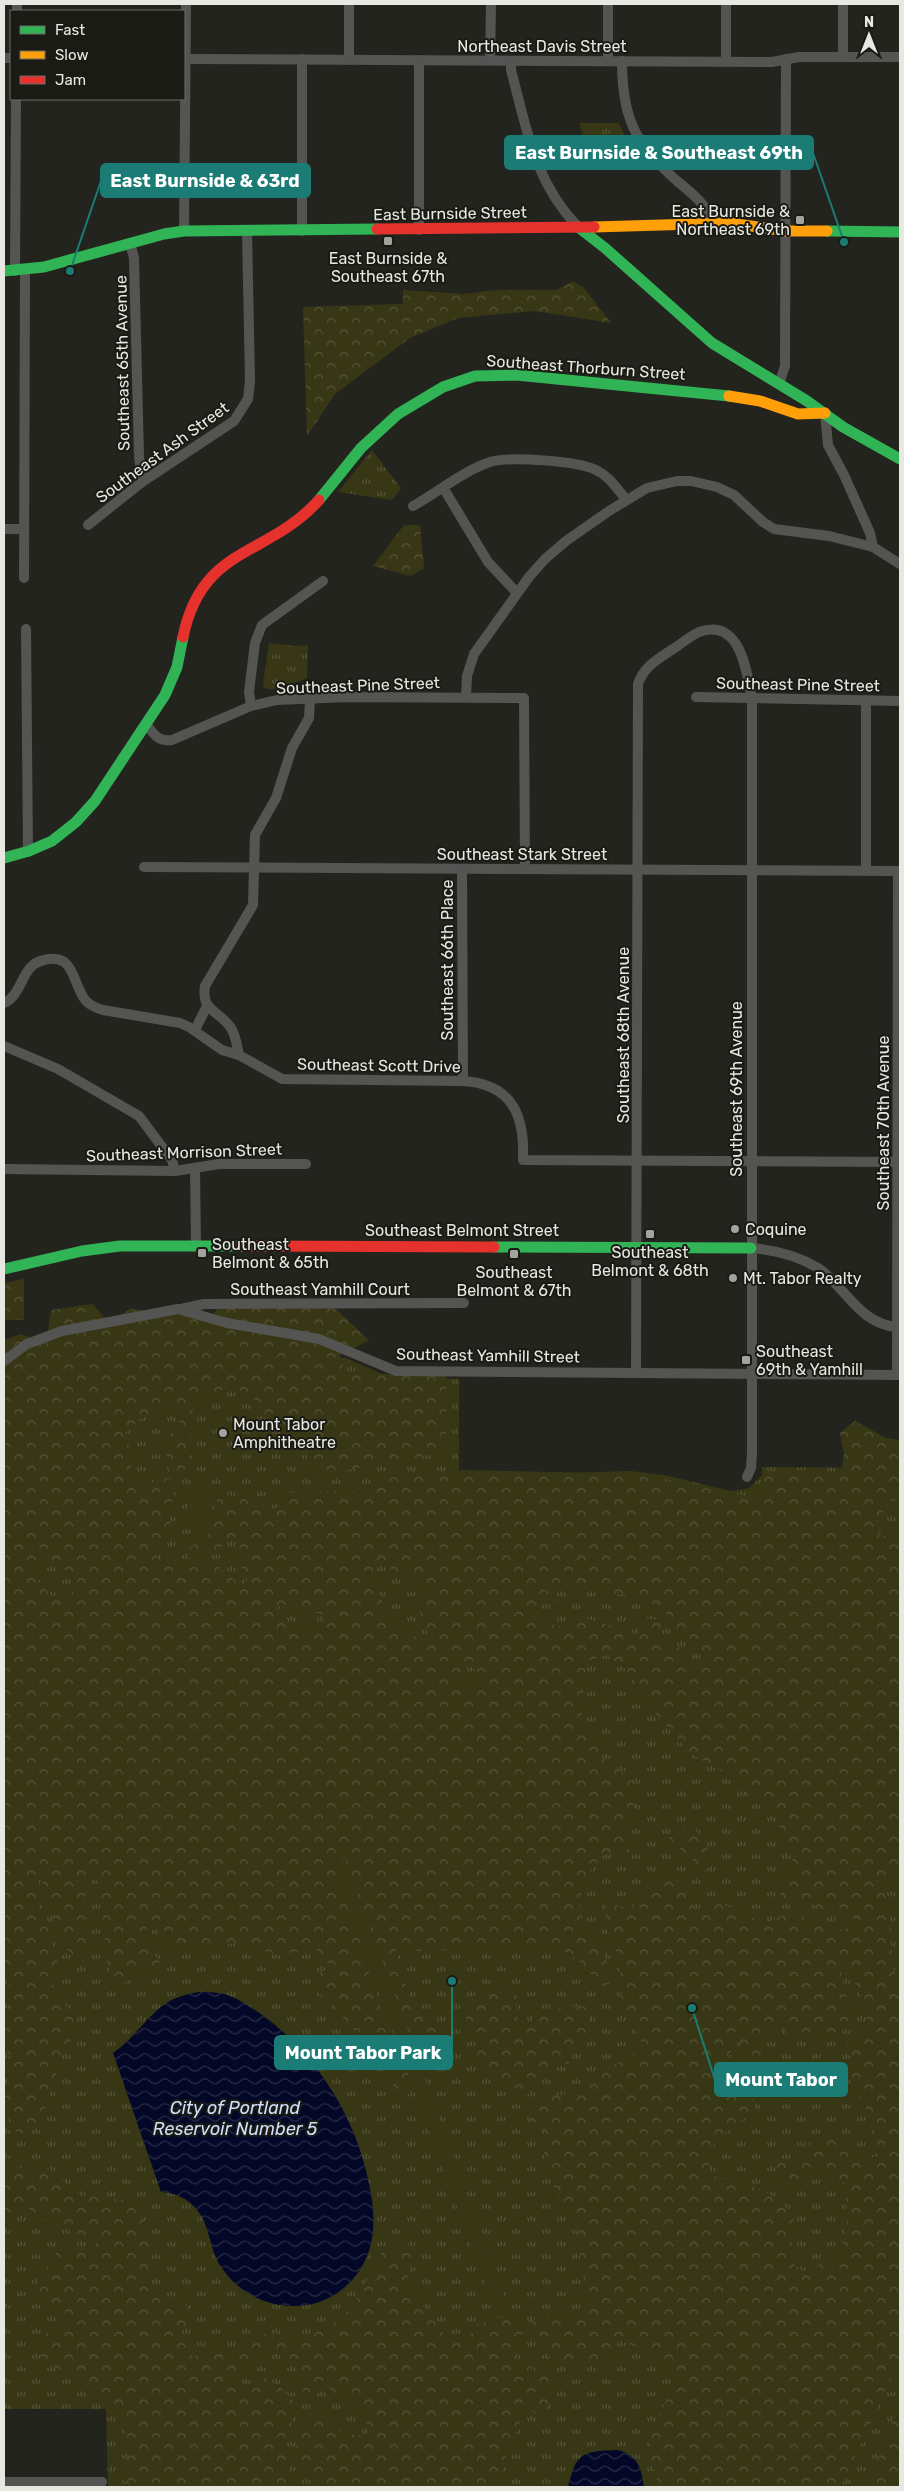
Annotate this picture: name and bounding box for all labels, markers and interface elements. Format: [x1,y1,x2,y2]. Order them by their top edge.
legend [10,10,185,100]
north arrow [844,10,894,60]
text: N [864,14,874,31]
text: Fast [55,21,85,39]
street label: Northeast Davis Street [457,37,627,56]
text: Slow [55,46,88,64]
text: Jam [55,71,86,89]
callout: East Burnside & Southeast 69th [505,136,813,169]
text: East Burnside & Southeast 69th [515,142,803,164]
callout: East Burnside & 63rd [101,164,310,197]
text: East Burnside & 63rd [110,170,300,192]
place label: East Burnside & Northeast 69th [672,202,790,239]
street label: East Burnside Street [373,203,527,224]
marker: East Burnside & Northeast 69th [794,214,806,226]
marker: East Burnside & Southeast 67th [382,235,394,247]
place label: East Burnside & Southeast 67th [329,249,447,286]
street label: Southeast 65th Avenue [111,275,134,451]
street label: Southeast Thorburn Street [486,351,686,384]
street label: Southeast Ash Street [92,398,232,507]
street label: Southeast Pine Street [276,673,440,698]
street label: Southeast Pine Street [716,674,880,695]
street label: Southeast Stark Street [437,845,607,864]
street label: Southeast 66th Place [438,880,457,1040]
street label: Southeast 68th Avenue [614,947,633,1123]
street label: Southeast 69th Avenue [727,1001,746,1177]
street label: Southeast 70th Avenue [874,1036,893,1210]
street label: Southeast Scott Drive [297,1055,461,1076]
street label: Southeast Morrison Street [86,1140,282,1165]
place label: Coquine [745,1220,807,1239]
street label: Southeast Belmont Street [365,1221,559,1240]
marker: Coquine [729,1223,741,1235]
marker: Southeast Belmont & 68th [644,1228,656,1240]
place label: Southeast Belmont & 65th [212,1235,329,1272]
place label: Southeast Belmont & 68th [591,1243,709,1280]
marker: Southeast Belmont & 65th [196,1247,208,1259]
marker: Southeast Belmont & 67th [508,1248,520,1260]
place label: Southeast Belmont & 67th [456,1263,572,1300]
place label: Mt. Tabor Realty [743,1269,862,1288]
marker: Mt. Tabor Realty [727,1272,739,1284]
street label: Southeast Yamhill Court [230,1280,410,1299]
place label: Southeast 69th & Yamhill [756,1342,863,1379]
street label: Southeast Yamhill Street [396,1344,580,1367]
marker: Southeast 69th & Yamhill [740,1354,752,1366]
place label: Mount Tabor Amphitheatre [233,1415,336,1452]
marker: Mount Tabor Amphitheatre [217,1427,229,1439]
callout: Mount Tabor Park [275,2036,452,2069]
text: Mount Tabor Park [285,2042,442,2064]
callout: Mount Tabor [715,2063,847,2096]
text: Mount Tabor [725,2069,837,2091]
water label: City of Portland Reservoir Number 5 [153,2097,318,2140]

